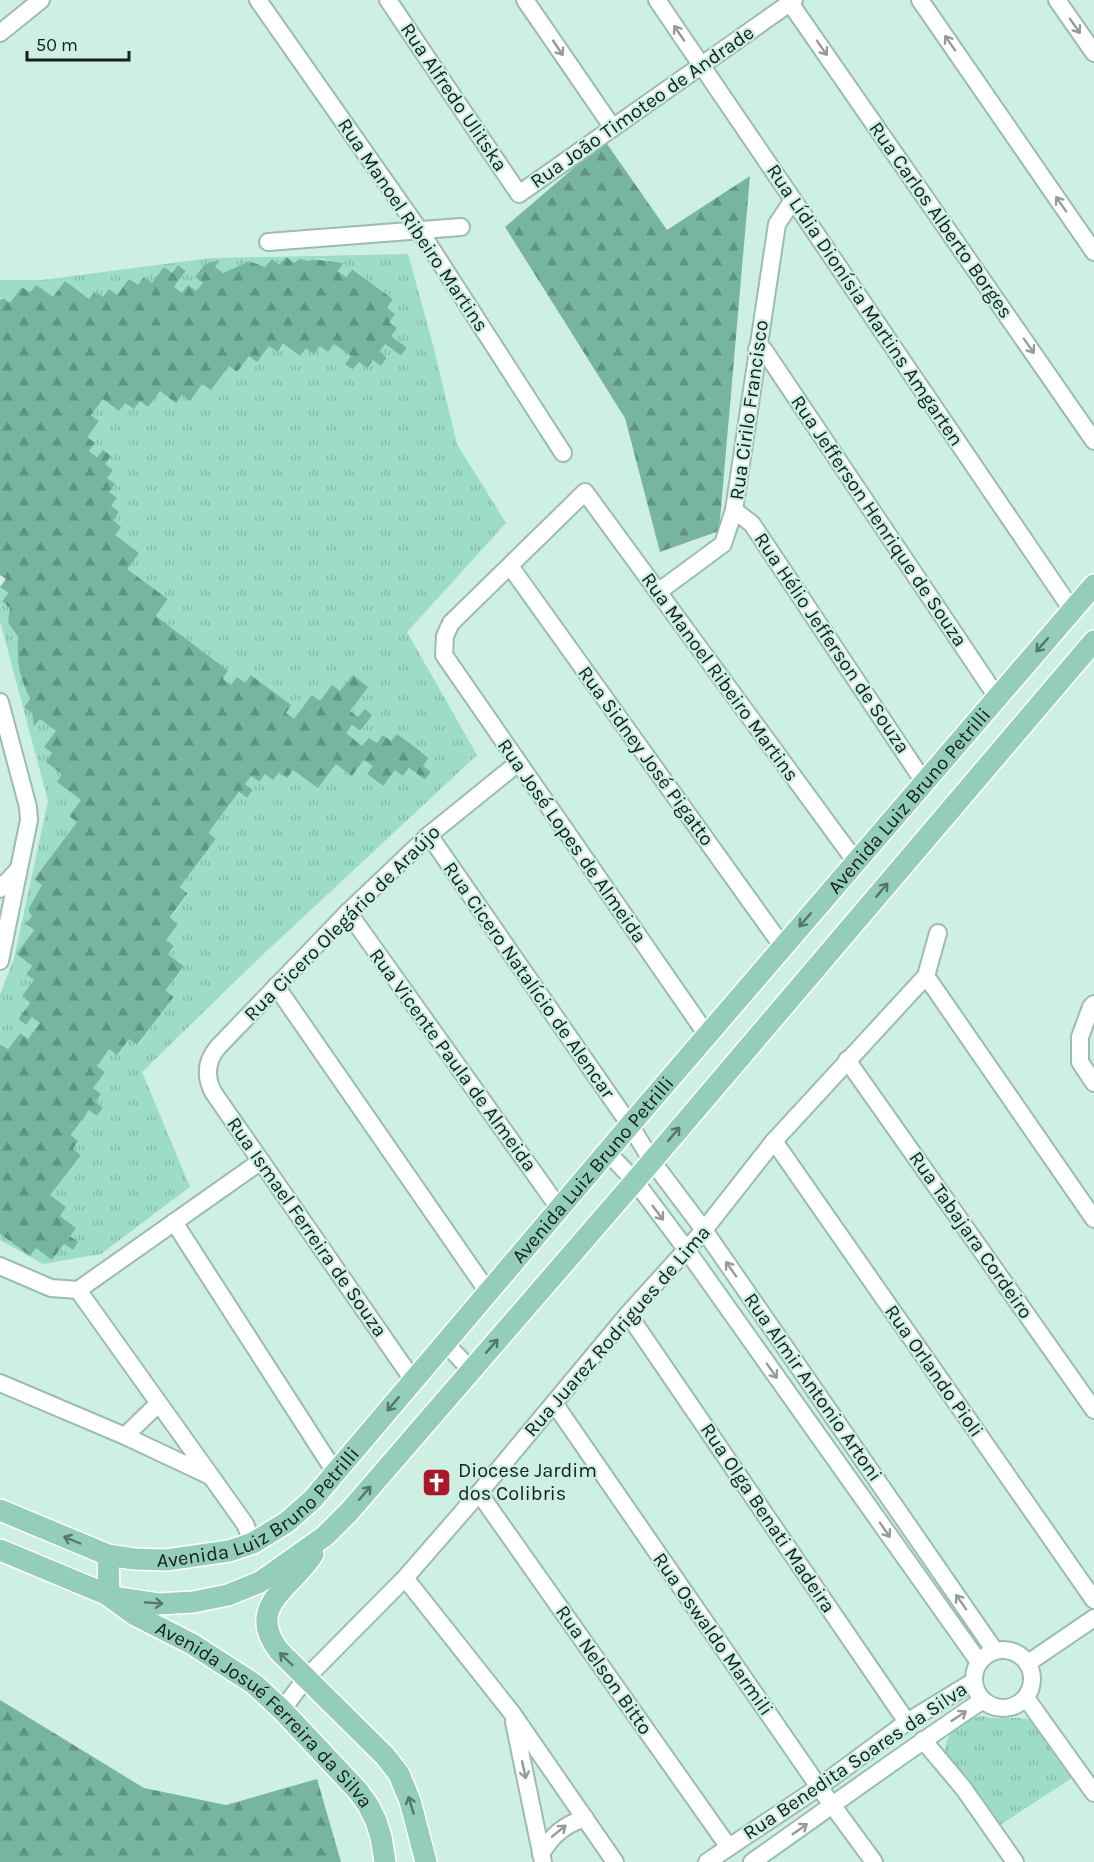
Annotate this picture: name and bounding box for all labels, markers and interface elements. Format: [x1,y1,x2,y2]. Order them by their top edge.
street label: Rua Alfredo Ulitska [396,18,512,176]
one-way arrow [1069,18,1081,34]
street label: Rua João Timoteo de Andrade [526,21,758,193]
scale bar [27,24,129,62]
one-way arrow [673,25,685,41]
text: 50 m [36,34,78,56]
one-way arrow [944,36,956,52]
one-way arrow [816,39,828,56]
one-way arrow [552,40,564,56]
street label: Rua Manoel Ribeiro Martins [333,114,493,336]
street label: Rua Carlos Alberto Borges [864,117,1018,323]
street label: Rua Lídia Dionísia Martins Amgarten [762,160,968,450]
one-way arrow [1055,196,1067,213]
street label: Rua Cirilo Francisco [725,318,773,502]
one-way arrow [1022,338,1035,355]
street label: Rua Jefferson Henrique de Souza [786,391,972,651]
street label: Rua Hélio Jefferson de Souza [749,528,915,758]
street label: Rua Manoel Ribeiro Martins [637,568,803,786]
one-way arrow [1035,637,1049,652]
street label: Rua Sidney José Pigatto [573,662,719,850]
street label: Avenida Luiz Bruno Petrilli [823,703,995,898]
street label: Rua José Lopes de Almeida [493,734,651,948]
street label: Rua Cicero Olegário de Araújo [239,820,445,1026]
street label: Rua Cicero Natalício de Alencar [438,857,620,1103]
one-way arrow [876,882,889,898]
one-way arrow [799,912,813,928]
street label: Rua Vicente Paula de Almeida [364,944,542,1176]
street label: Avenida Luiz Bruno Petrilli [507,1072,678,1267]
street label: Rua Ismael Ferreira de Souza [222,1113,392,1341]
one-way arrow [667,1127,681,1142]
street label: Rua Tabajara Cordeiro [904,1147,1038,1323]
one-way arrow [652,1204,665,1220]
street label: Rua Juarez Rodrigues de Lima [519,1221,715,1441]
one-way arrow [725,1262,737,1278]
street label: Rua Almir Antonio Artoni [739,1288,887,1486]
street label: Rua Orlando Pioli [880,1301,988,1441]
one-way arrow [485,1339,499,1354]
one-way arrow [766,1362,778,1378]
one-way arrow [386,1396,400,1411]
street label: Rua Olga Benati Madeira [696,1419,840,1617]
street label: Avenida Luiz Bruno Petrilli [157,1442,364,1572]
place label: Diocese Jardim dos Colibris [458,1459,597,1505]
church icon: Diocese Jardim dos Colibris [421,1466,453,1498]
one-way arrow [358,1486,372,1501]
one-way arrow [879,1521,891,1537]
one-way arrow [64,1534,82,1545]
street label: Rua Oswaldo Marmili [648,1548,778,1720]
one-way arrow [955,1595,967,1611]
one-way arrow [143,1598,163,1609]
street label: Rua Nelson Bitto [551,1601,657,1739]
street label: Avenida Josué Ferreira da Silva [152,1616,378,1812]
one-way arrow [279,1651,294,1666]
street label: Rua Benedita Soares da Silva [739,1677,971,1845]
one-way arrow [950,1710,967,1722]
one-way arrow [519,1760,530,1779]
one-way arrow [405,1796,416,1815]
one-way arrow [791,1823,808,1835]
one-way arrow [551,1825,567,1838]

